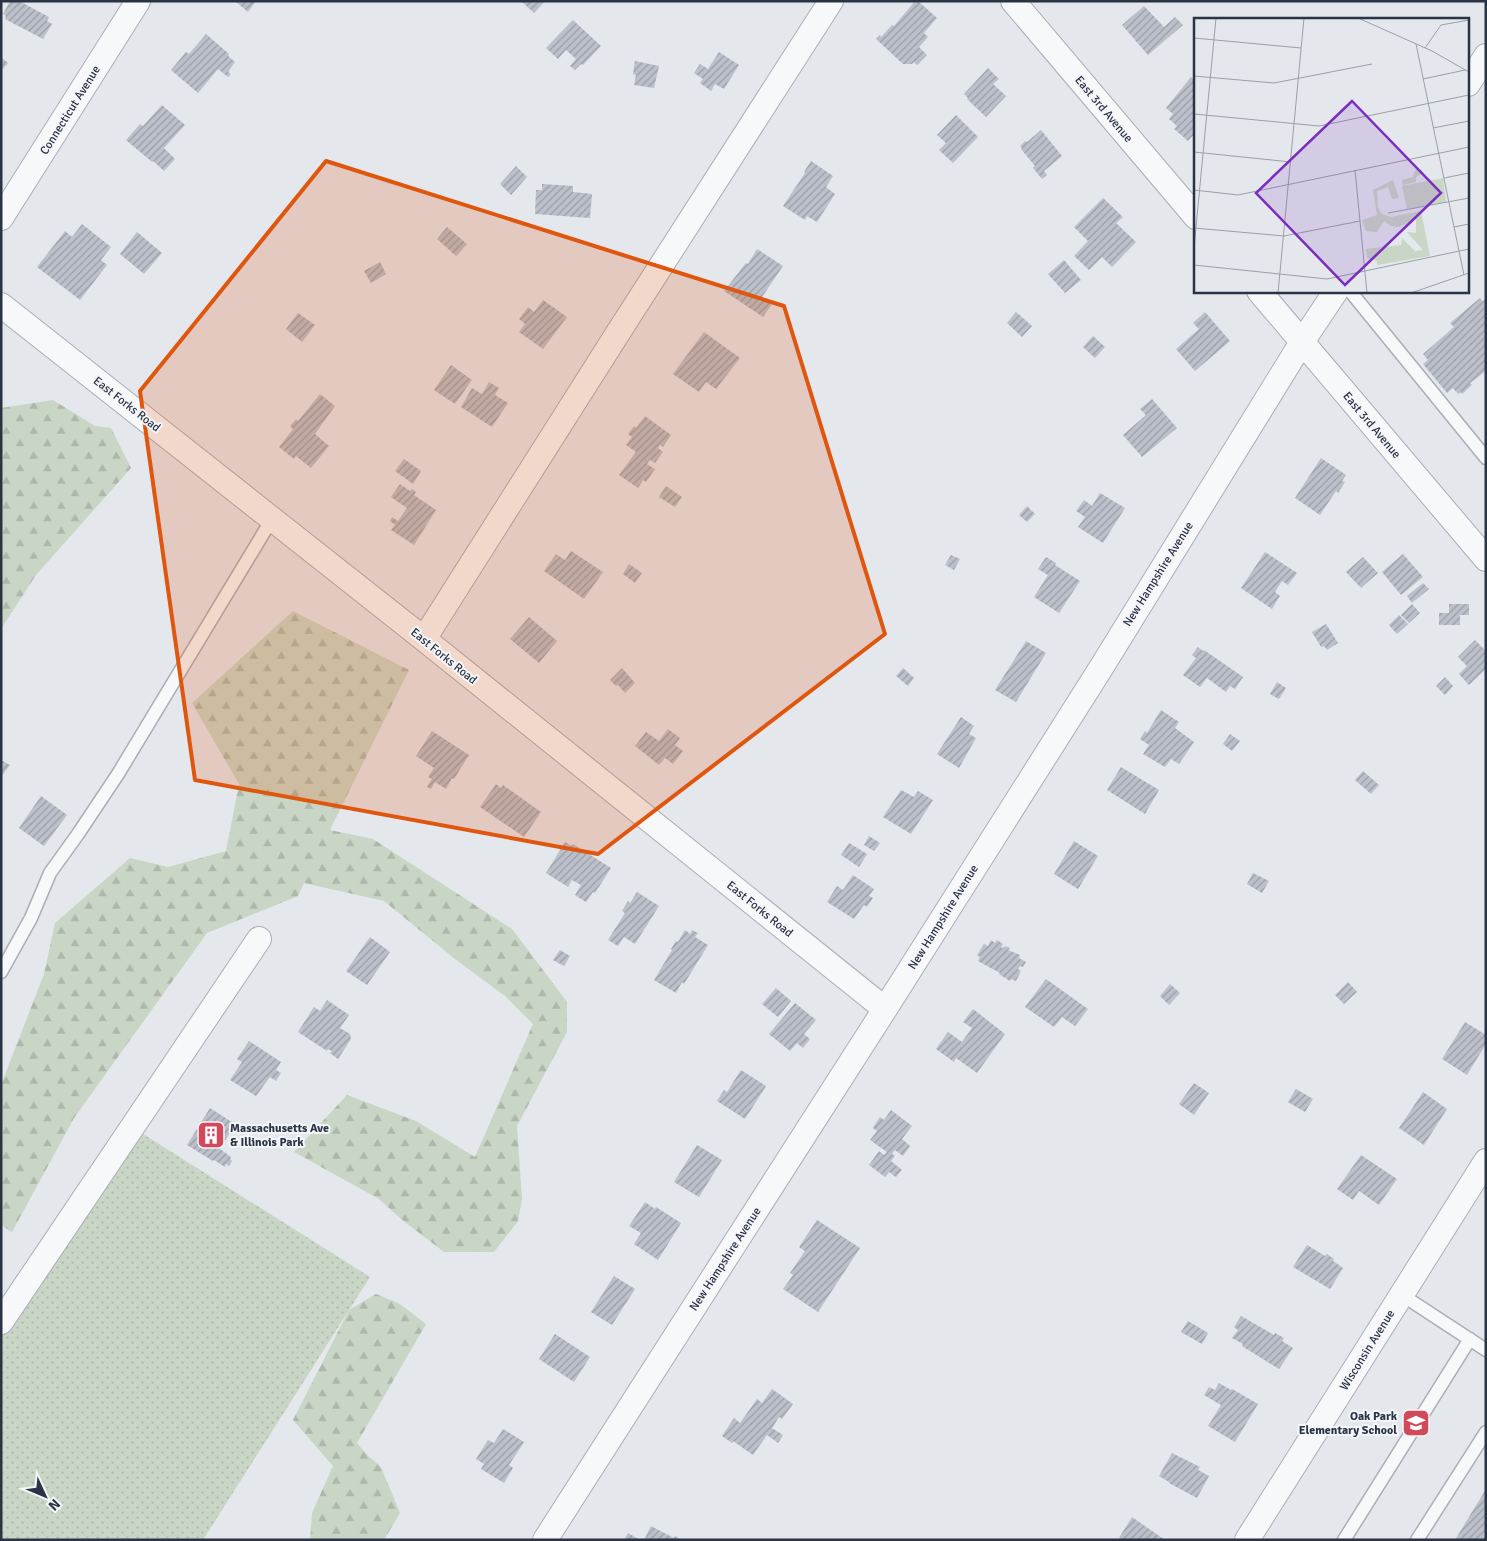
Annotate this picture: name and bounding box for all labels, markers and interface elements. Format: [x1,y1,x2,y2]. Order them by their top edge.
inset map [1194,18,1470,292]
street label: Connecticut Avenue [37,63,104,158]
street label: East 3rd Avenue [1071,73,1136,146]
street label: East Forks Road [90,374,163,435]
street label: East 3rd Avenue [1339,389,1404,462]
street label: New Hampshire Avenue [1120,519,1197,629]
street label: East Forks Road [407,625,480,688]
street label: New Hampshire Avenue [905,862,982,972]
street label: East Forks Road [723,878,796,941]
building icon: Massachusetts Ave & Illinois Park [196,1120,226,1150]
place label: Massachusetts Ave & Illinois Park [230,1121,329,1150]
street label: New Hampshire Avenue [686,1205,765,1314]
street label: Wisconsin Avenue [1337,1307,1398,1393]
school or university icon: Oak Park Elementary School [1401,1408,1431,1438]
place label: Oak Park Elementary School [1299,1409,1398,1438]
north arrow [20,1471,70,1521]
text: N [44,1495,63,1514]

